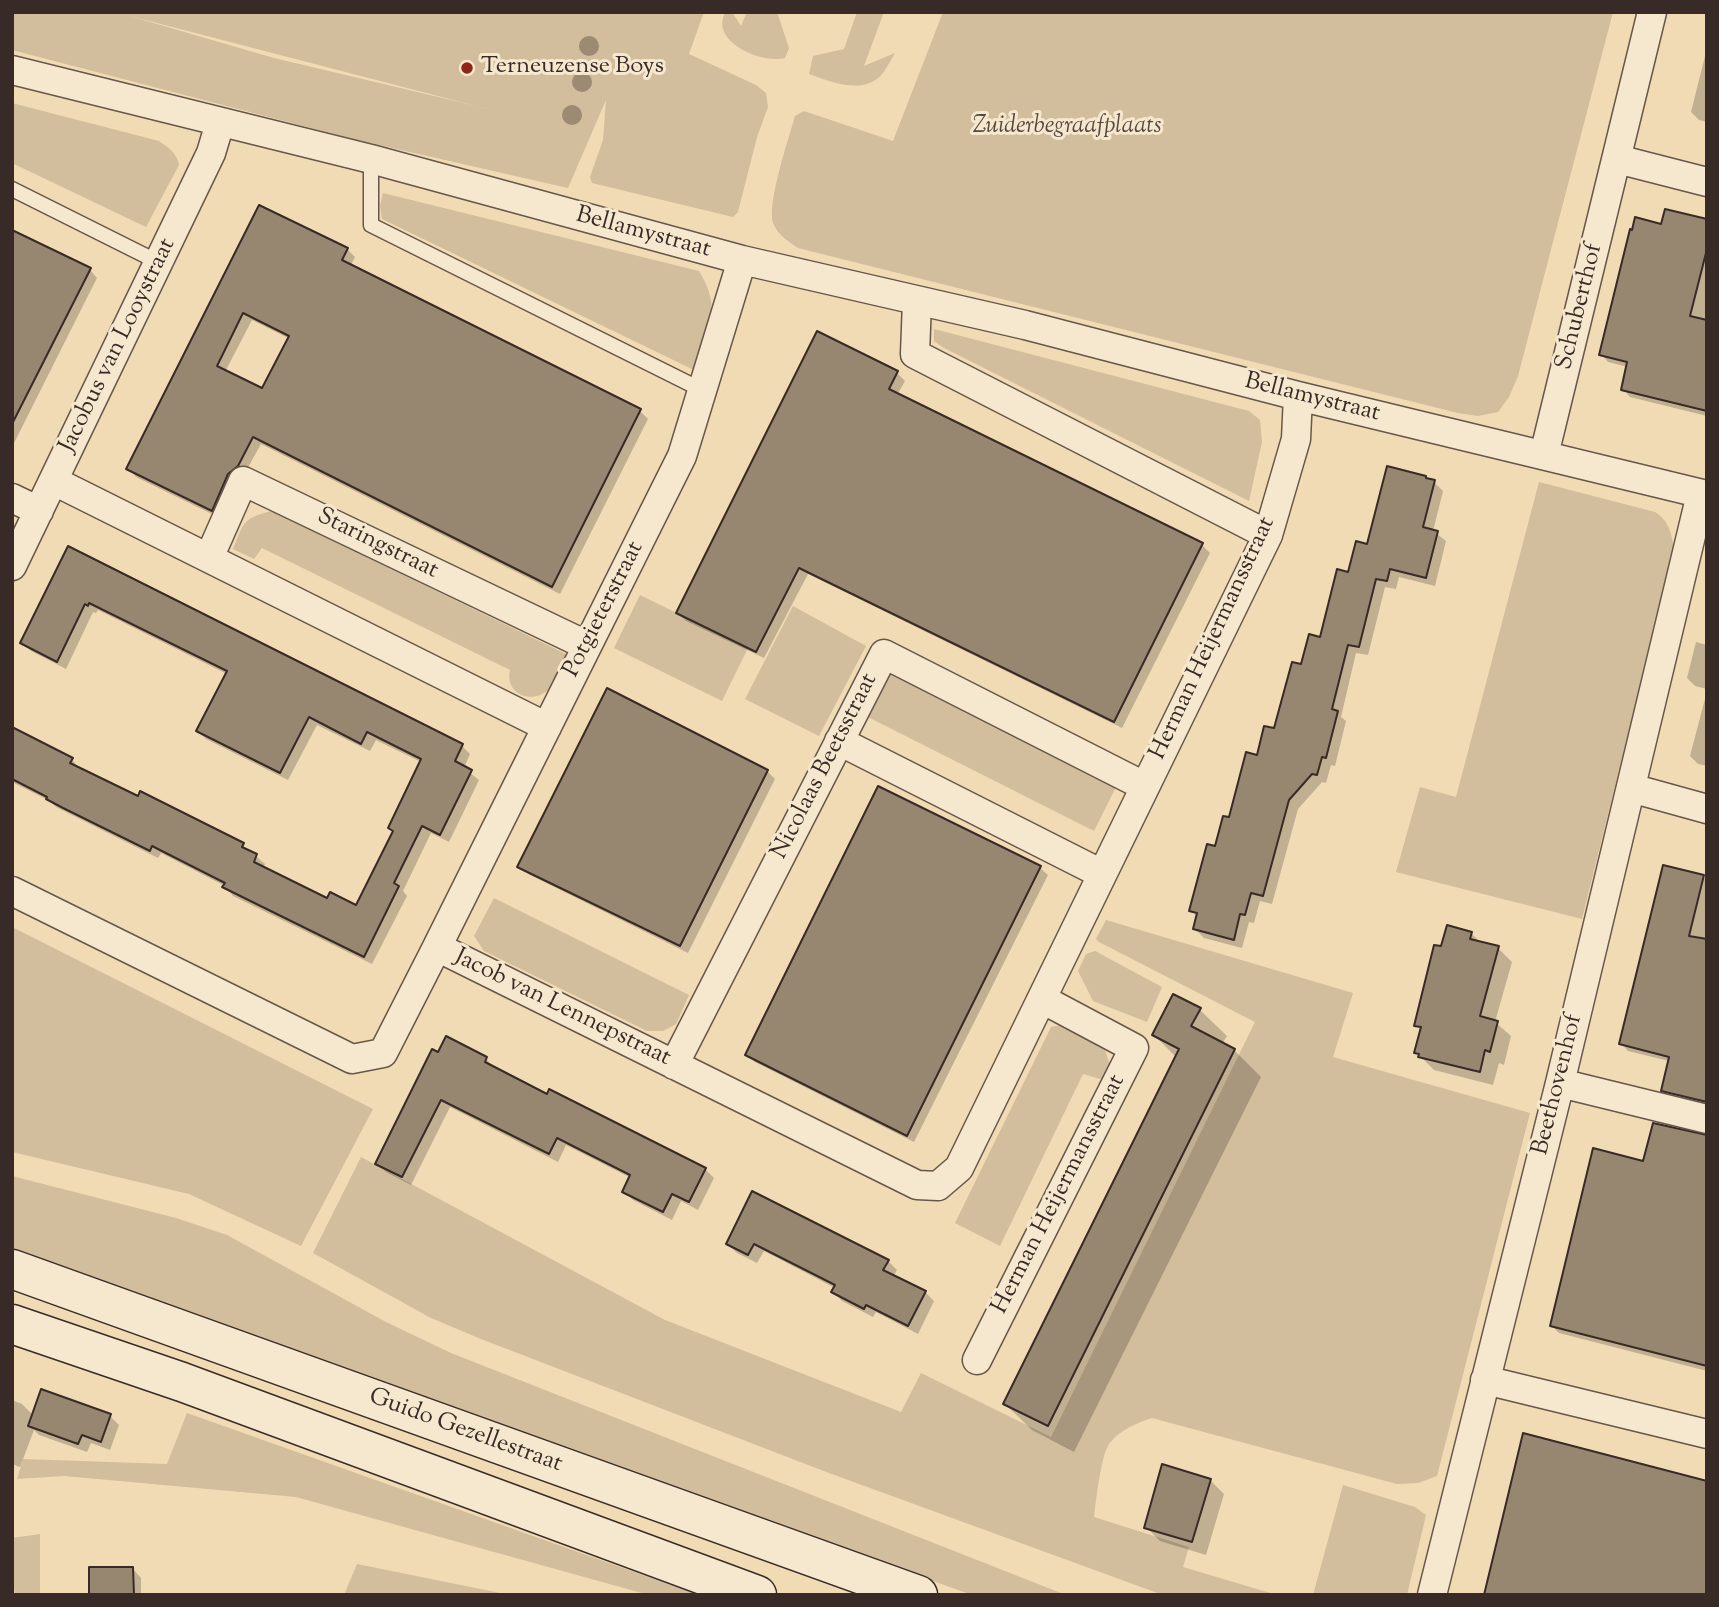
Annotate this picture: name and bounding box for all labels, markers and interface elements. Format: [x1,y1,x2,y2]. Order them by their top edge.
place label: Terneuzense Boys [481,54,664,82]
marker: Terneuzense Boys [459,60,475,76]
park label: Zuiderbegraafplaats [972,114,1162,142]
street label: Bellamystraat [572,202,714,266]
street label: Jacobus van Looystraat [55,234,183,458]
street label: Schuberthof [1551,241,1611,373]
street label: Bellamystraat [1241,368,1383,430]
street label: Staringstraat [312,503,442,587]
street label: Herman Heijermansstraat [1145,513,1283,765]
street label: Potgieterstraat [559,537,651,683]
street label: Nicolaas Beetsstraat [767,669,885,865]
street label: Jacob van Lennepstraat [449,944,675,1074]
street label: Beethovenhof [1528,1011,1590,1159]
street label: Herman Heijermansstraat [987,1071,1133,1319]
street label: Guido Gezellestraat [364,1384,566,1480]

